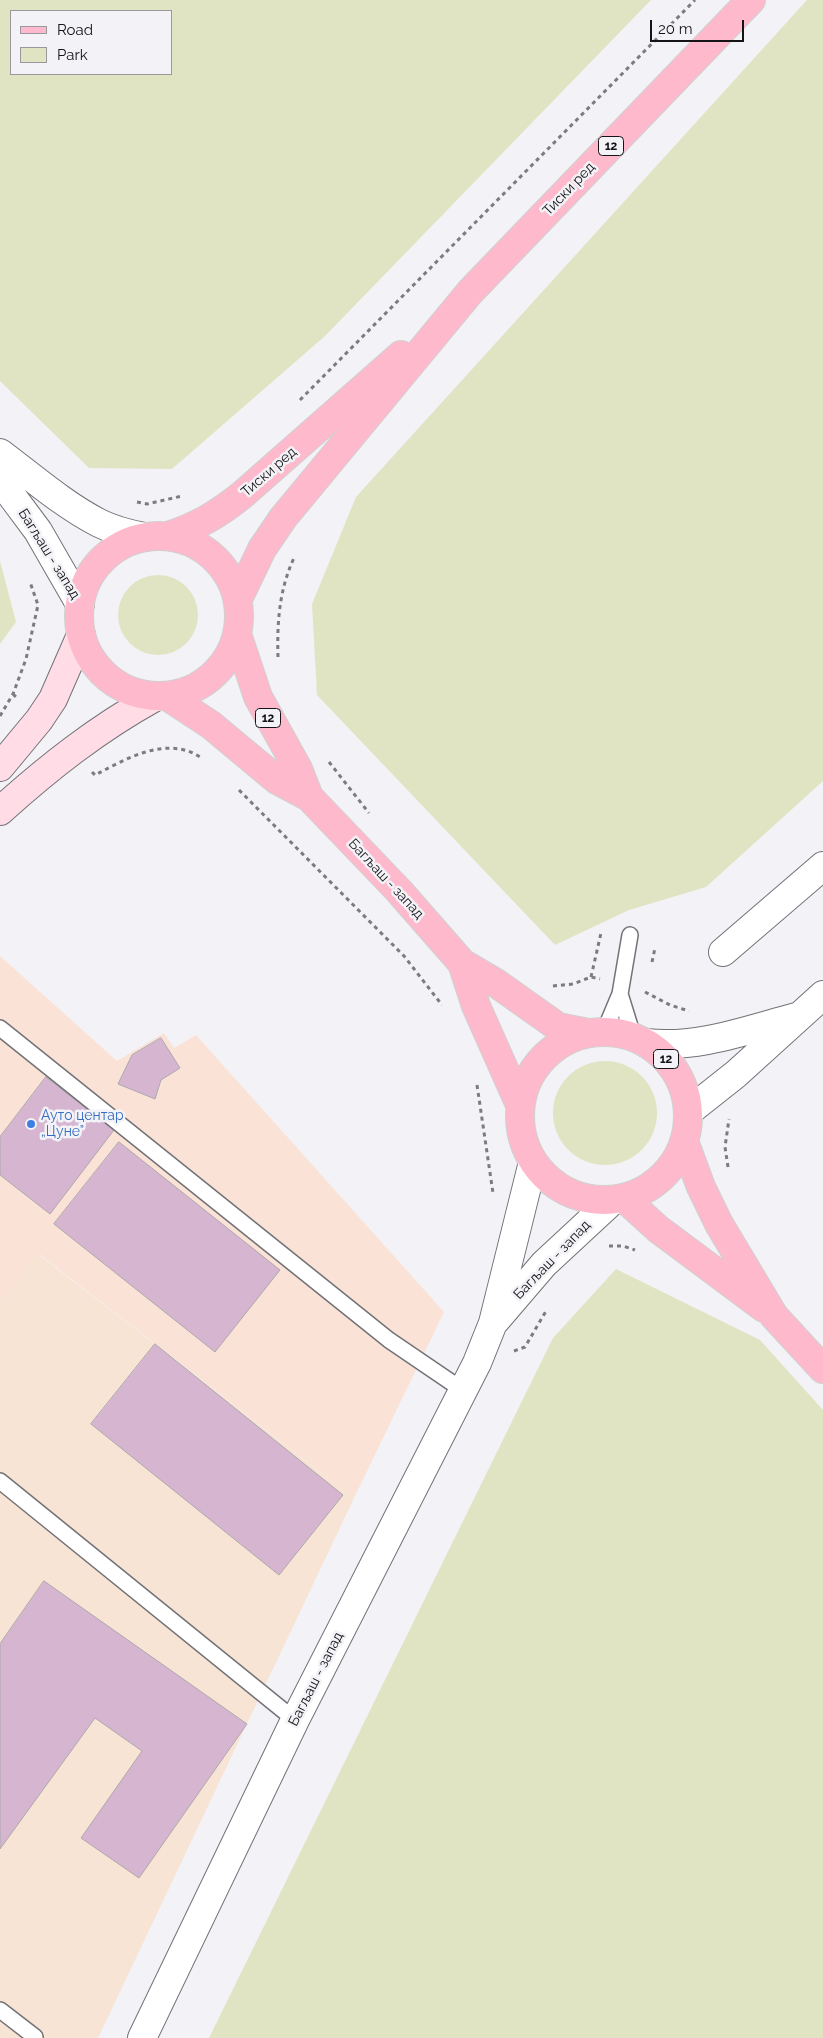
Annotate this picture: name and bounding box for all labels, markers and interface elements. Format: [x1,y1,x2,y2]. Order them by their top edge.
legend [10,10,172,75]
scale bar [653,10,747,42]
text: 20 m [658,20,693,38]
text: Road [57,21,93,39]
text: Park [57,46,88,64]
road number: 12 [598,136,624,156]
street label: Тиски ред [540,159,598,219]
street label: Тиски ред [238,444,300,500]
street label: Багљаш - запад [15,506,83,602]
road number: 12 [256,708,280,728]
street label: Багљаш - запад [345,836,427,922]
road number: 12 [654,1050,678,1068]
place label: Ауто центар „Цуне” [41,1108,124,1140]
marker: Ауто центар „Цуне” [25,1118,37,1130]
street label: Багљаш - запад [510,1217,594,1303]
street label: Багљаш - запад [285,1629,347,1729]

